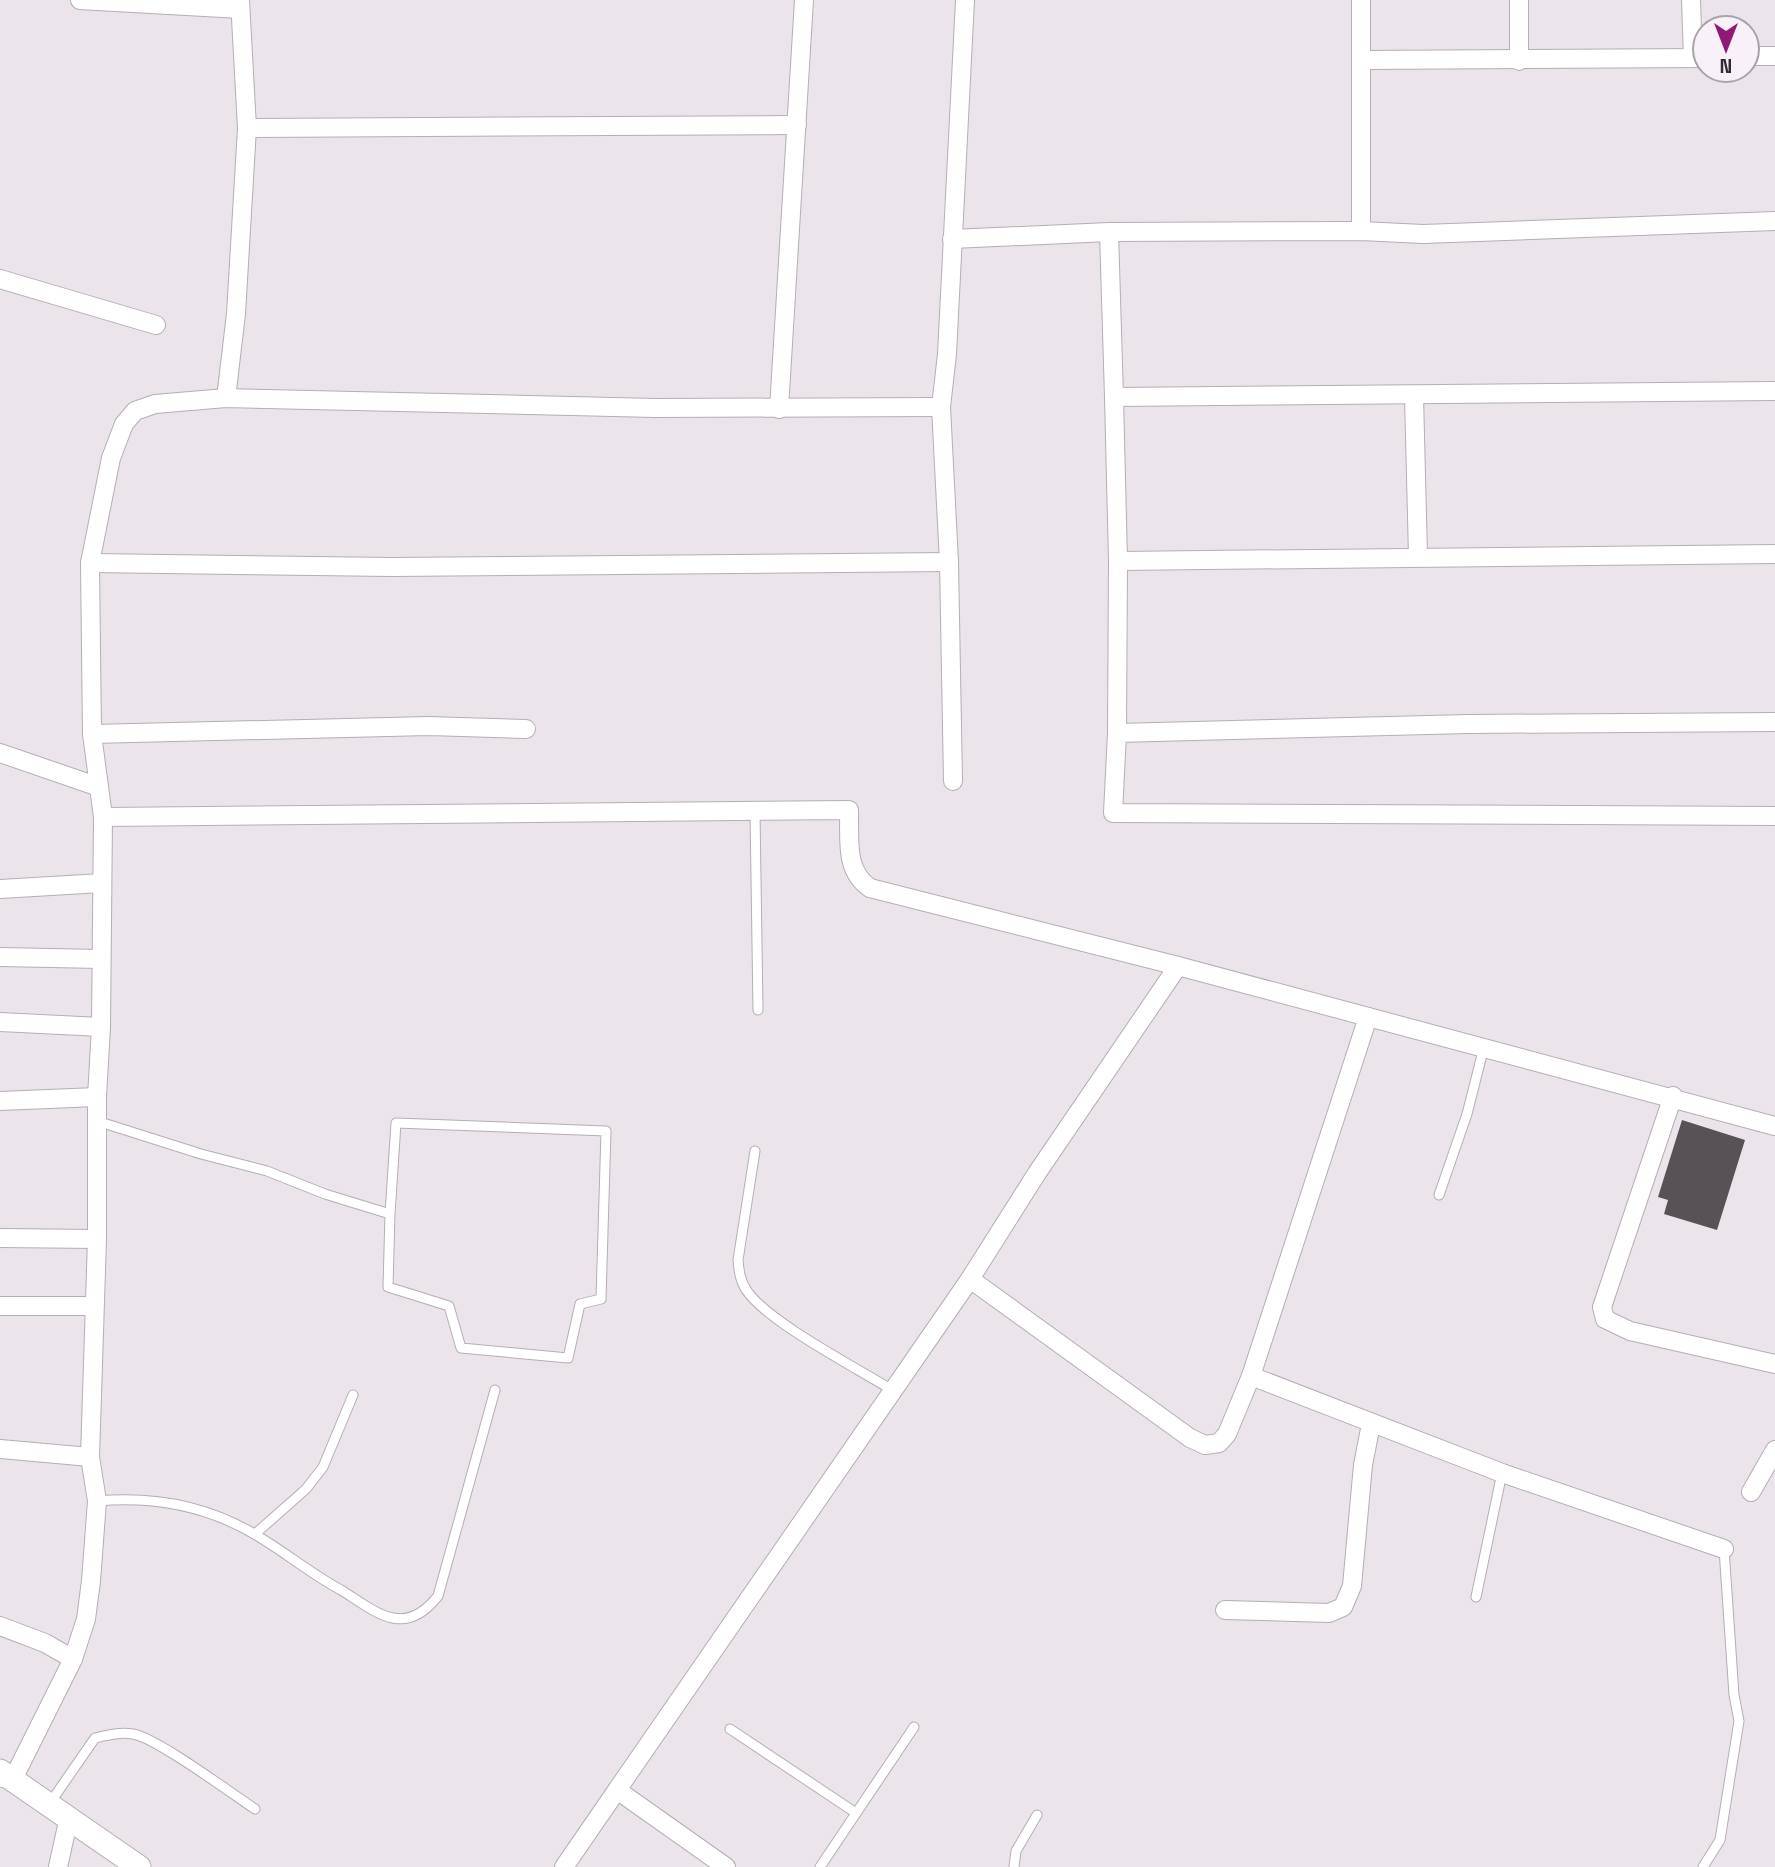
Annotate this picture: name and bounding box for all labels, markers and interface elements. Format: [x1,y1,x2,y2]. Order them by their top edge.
north arrow [1691,14,1761,84]
text: N [1720,53,1732,78]

